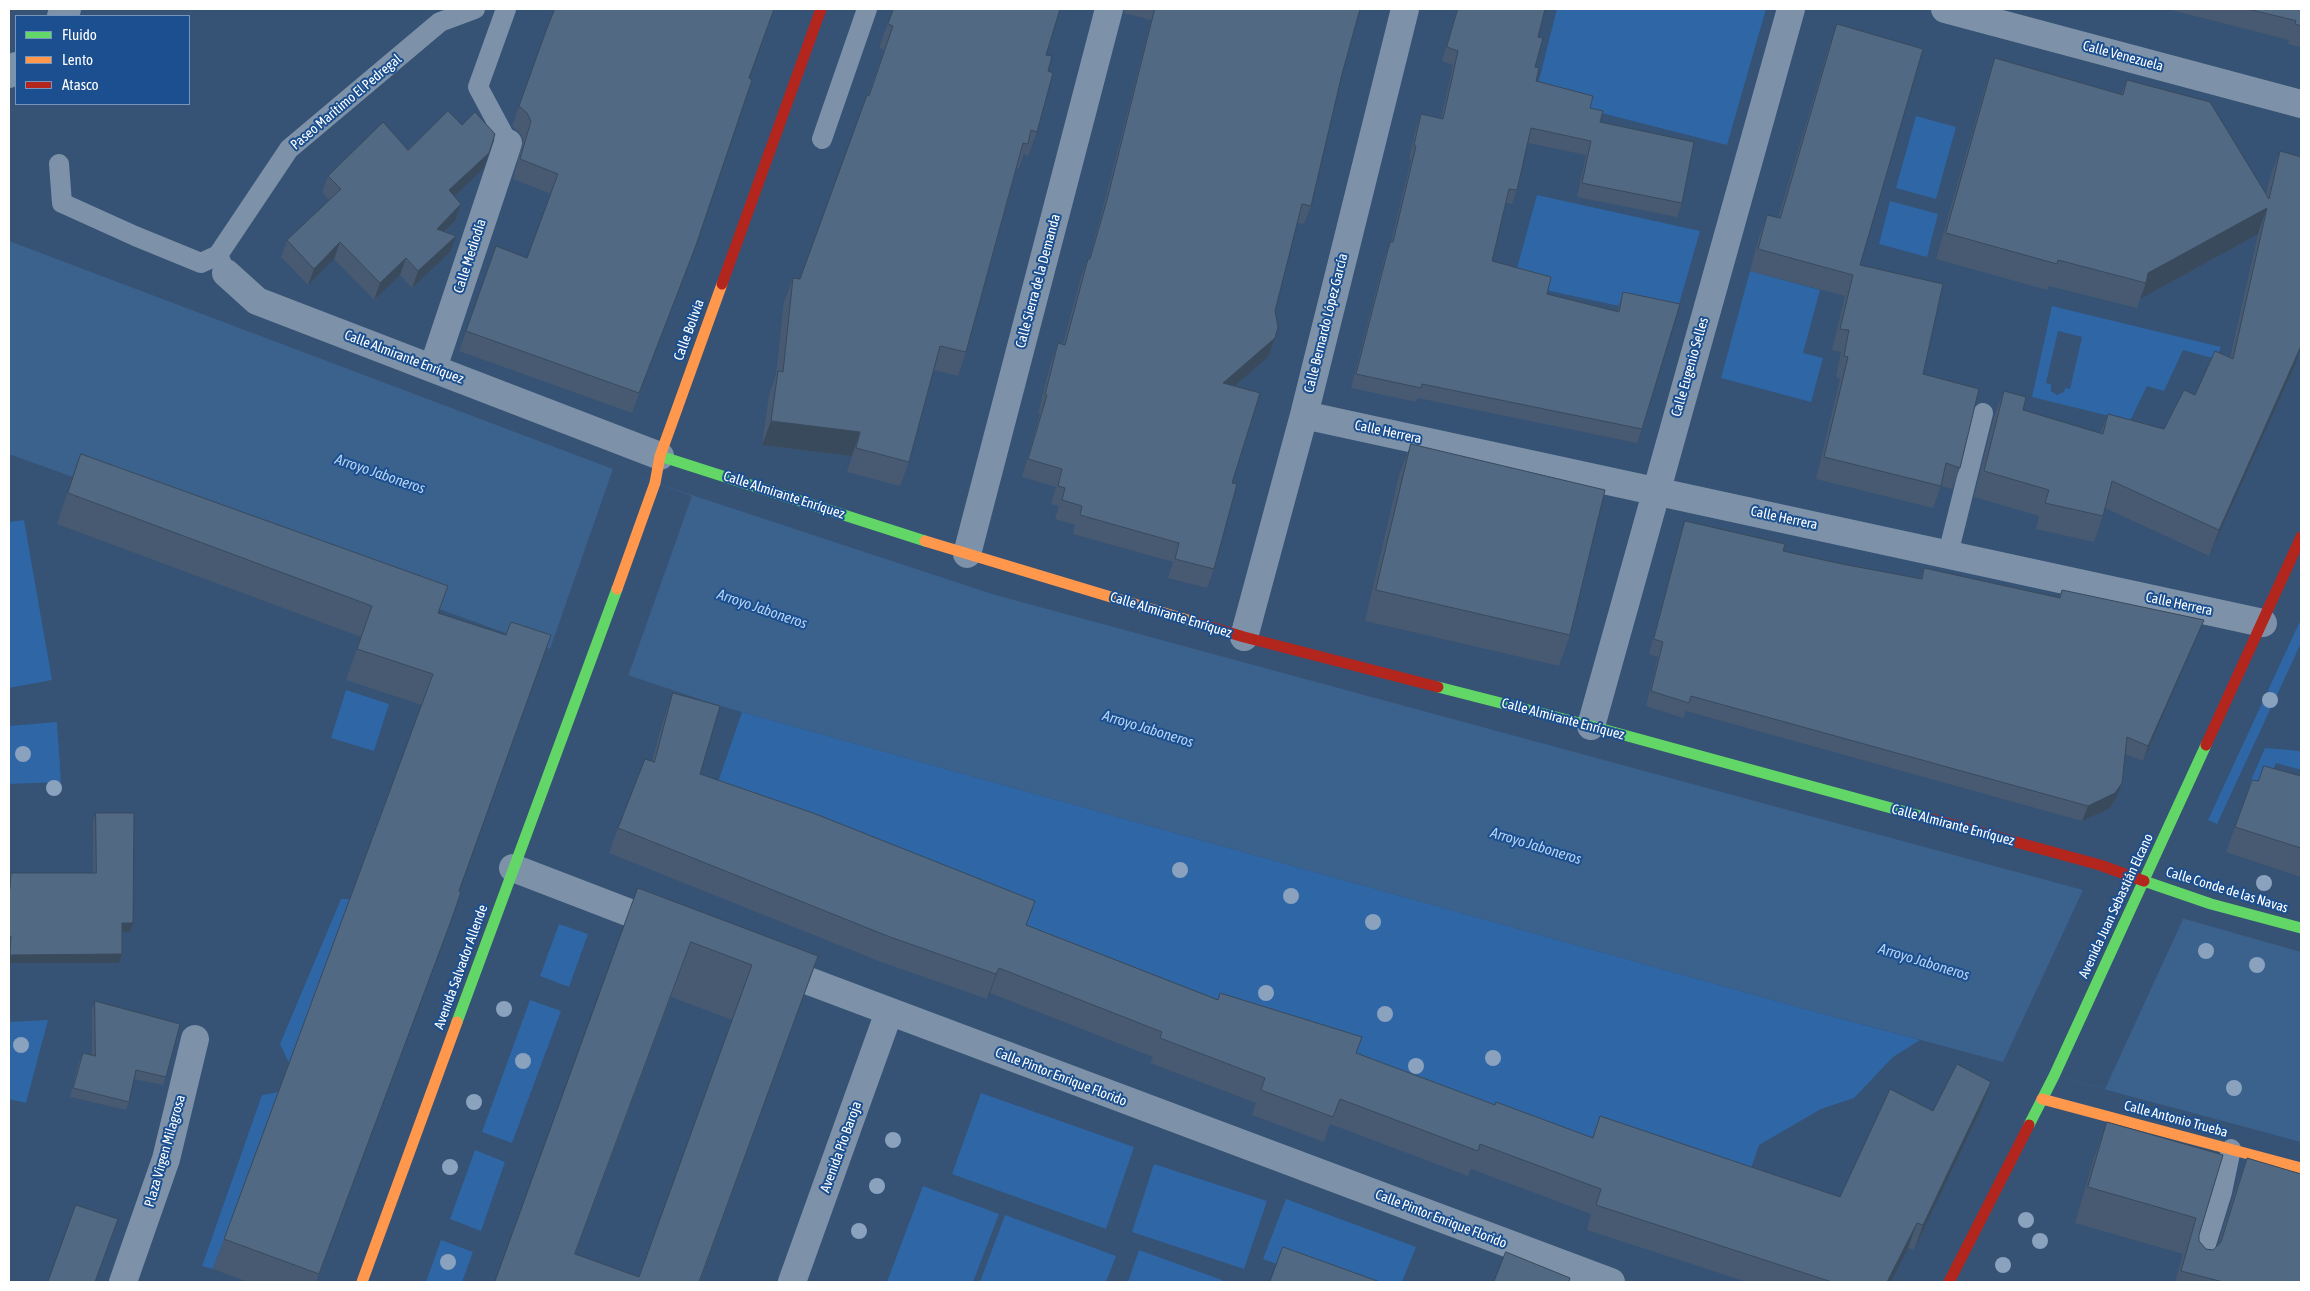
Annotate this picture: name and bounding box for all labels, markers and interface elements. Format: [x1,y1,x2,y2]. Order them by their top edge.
legend [15,15,190,105]
text: Fluido [62,26,97,43]
street label: Calle Venezuela [2081,37,2165,75]
text: Lento [62,51,93,68]
street label: Paseo Marítimo El Pedregal [287,51,405,153]
text: Atasco [62,76,99,93]
street label: Calle Sierra de la Demanda [1012,212,1064,350]
street label: Calle Mediodía [450,217,490,295]
street label: Calle Bernardo López García [1301,252,1351,394]
street label: Calle Bolivia [670,297,708,363]
street label: Calle Eugenio Selles [1668,315,1712,419]
street label: Calle Almirante Enríquez [342,327,466,387]
street label: Calle Herrera [1353,417,1423,447]
water label: Arroyo Jaboneros [333,450,427,498]
street label: Calle Almirante Enríquez [721,467,847,523]
street label: Calle Herrera [1749,503,1819,533]
water label: Arroyo Jaboneros [715,585,809,633]
street label: Calle Almirante Enríquez [1108,588,1234,642]
street label: Calle Herrera [2144,589,2214,619]
street label: Calle Almirante Enríquez [1500,695,1626,743]
water label: Arroyo Jaboneros [1100,707,1196,751]
street label: Calle Almirante Enríquez [1890,801,2016,849]
water label: Arroyo Jaboneros [1488,824,1584,868]
street label: Avenida Juan Sebastián Elcano [2075,831,2157,981]
street label: Calle Conde de las Navas [2164,863,2290,917]
street label: Avenida Salvador Allende [431,902,491,1032]
water label: Arroyo Jaboneros [1876,940,1972,984]
street label: Calle Pintor Enrique Florido [993,1044,1129,1110]
street label: Plaza Virgen Milagrosa [141,1093,189,1209]
street label: Calle Antonio Trueba [2122,1097,2230,1141]
street label: Avenida Pío Baroja [817,1099,865,1195]
street label: Calle Pintor Enrique Florido [1373,1186,1509,1252]

